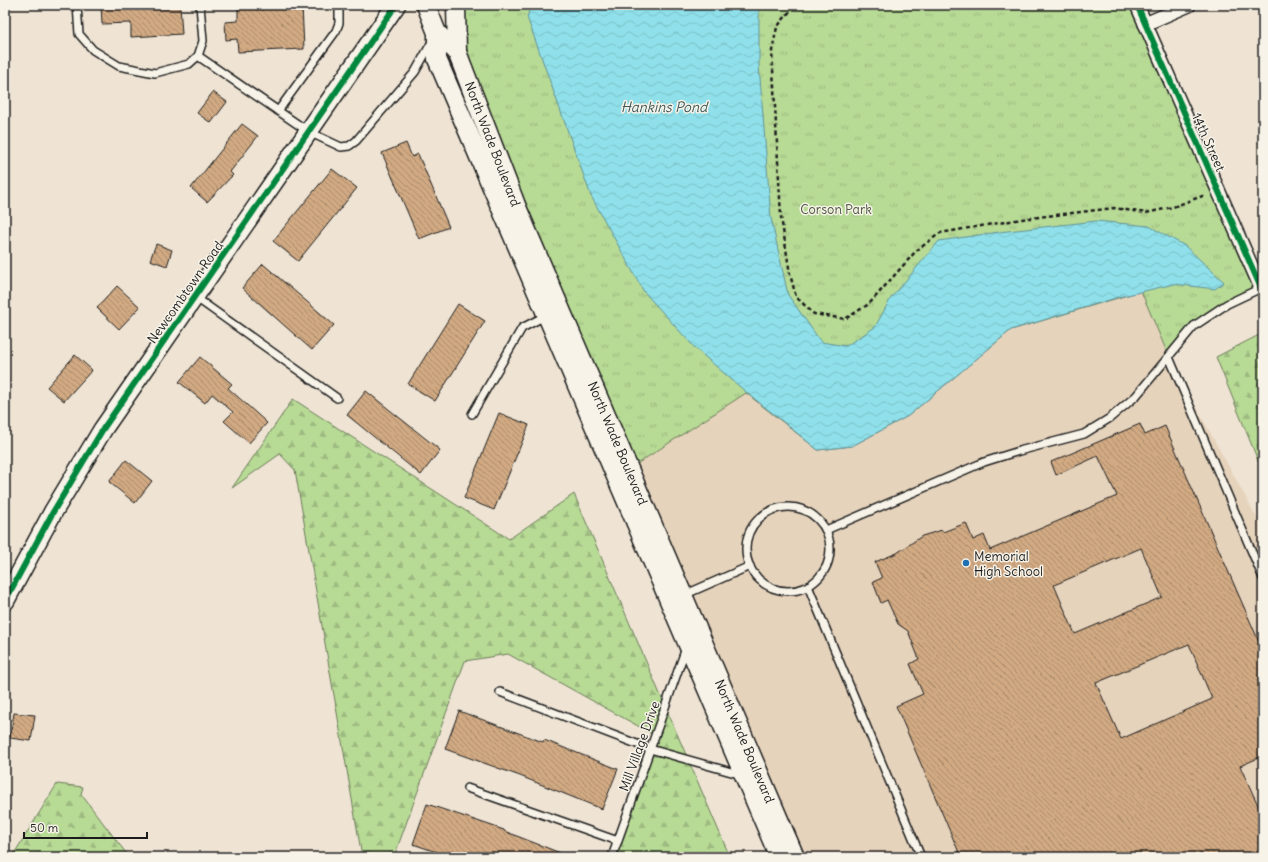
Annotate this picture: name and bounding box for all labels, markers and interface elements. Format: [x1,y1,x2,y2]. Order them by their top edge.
street label: North Wade Boulevard [461,79,524,209]
water label: Hankins Pond [621,98,709,116]
street label: 14th Street [1188,110,1229,175]
park label: Corson Park [800,201,872,218]
street label: Newcombtown Road [144,237,227,347]
street label: North Wade Boulevard [584,379,651,508]
place label: Memorial High School [974,548,1043,580]
marker: Memorial High School [961,558,971,568]
street label: North Wade Boulevard [711,677,778,806]
street label: Mill Village Drive [615,699,664,794]
scale bar [24,814,147,840]
text: 50 m [30,820,59,835]

